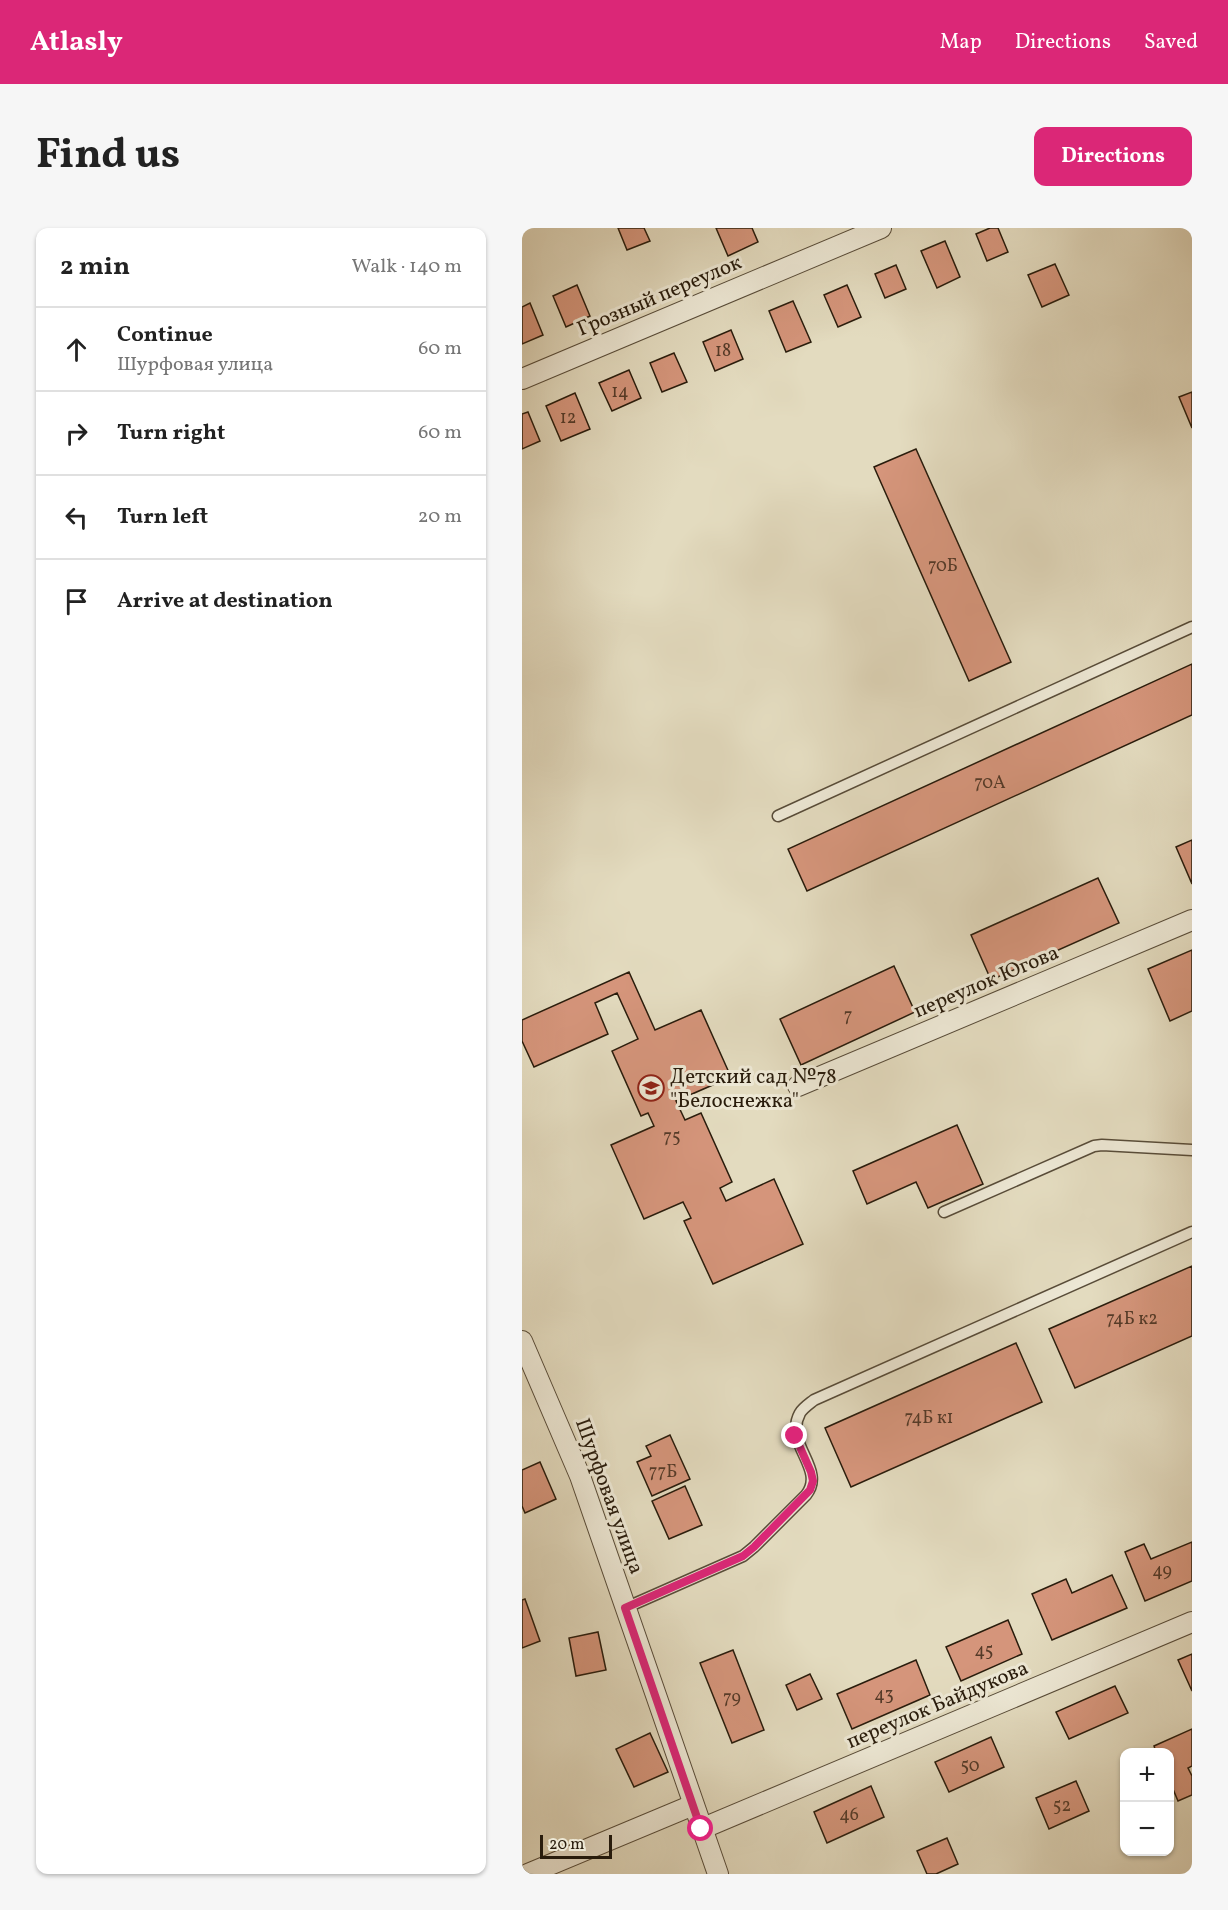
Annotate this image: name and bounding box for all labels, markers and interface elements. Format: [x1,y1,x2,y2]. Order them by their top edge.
text: Atlasly [30,23,123,62]
text: Map [940,28,982,57]
text: Directions [1015,28,1111,57]
text: Saved [1144,28,1198,57]
text: Find us [36,127,180,186]
button: Directions [1034,127,1192,186]
text: 2 min [60,249,130,285]
street label: Грозный переулок [573,249,746,344]
text: Walk · 140 m [352,253,462,281]
text: Continue [117,320,213,351]
icon: ahead [60,333,93,366]
text: 60 m [418,335,462,363]
house number: 18 [715,339,731,364]
text: Шурфовая улица [117,351,273,379]
house number: 14 [611,380,629,405]
house number: 12 [560,406,576,431]
icon: right [60,417,93,450]
text: Turn right [117,418,225,449]
text: 60 m [418,419,462,447]
icon: left [60,501,93,534]
text: Turn left [117,502,208,533]
text: 20 m [418,503,462,531]
house number: 70Б [928,554,958,579]
icon: arrive [60,585,93,618]
text: Arrive at destination [117,586,333,617]
house number: 70А [974,771,1006,796]
street label: переулок Югова [909,939,1064,1026]
house number: 7 [844,1004,852,1029]
place label: Детский сад №78 "Белоснежка" [670,1063,837,1116]
school or university icon: Детский сад №78 "Белоснежка" [636,1073,666,1103]
house number: 75 [663,1125,681,1150]
house number: 74Б к2 [1106,1307,1158,1332]
house number: 74Б к1 [905,1406,953,1431]
street label: Шурфовая улица [567,1415,650,1578]
route end [781,1422,807,1448]
house number: 77Б [649,1460,677,1485]
house number: 49 [1152,1559,1172,1584]
house number: 45 [975,1639,993,1664]
street label: переулок Байдукова [842,1654,1033,1757]
house number: 43 [874,1683,894,1708]
house number: 79 [723,1686,741,1711]
map controls [1120,1748,1174,1856]
button: + [1120,1748,1174,1802]
house number: 50 [960,1754,980,1779]
house number: 52 [1053,1794,1071,1819]
button: − [1120,1802,1174,1856]
house number: 46 [839,1803,859,1828]
route start [687,1815,713,1841]
scale bar [540,1832,612,1860]
text: 20 m [549,1834,584,1856]

